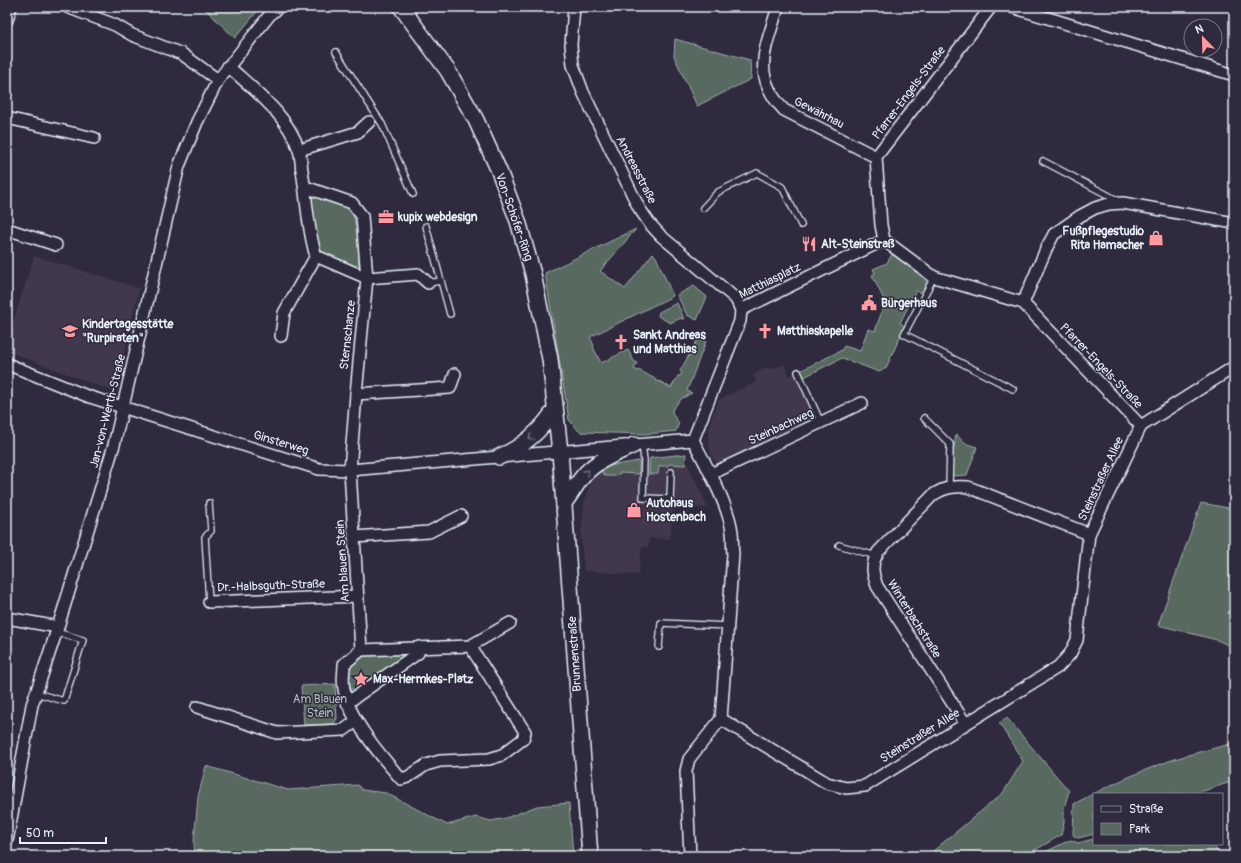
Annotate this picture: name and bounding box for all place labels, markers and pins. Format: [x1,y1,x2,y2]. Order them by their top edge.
office icon: kupix webdesign [377,208,395,226]
place label: kupix webdesign [397,210,478,225]
place label: Fußpflegestudio Rita Hamacher [1062,224,1145,253]
shop icon: Fußpflegestudio Rita Hamacher [1147,229,1165,247]
restaurant icon: Alt-Steinstraß [800,235,818,253]
place label: Alt-Steinstraß [821,237,895,252]
public building icon: Bürgerhaus [860,294,878,312]
place label: Bürgerhaus [881,296,938,311]
place label: Kindertagesstätte "Rurpiraten" [82,317,175,346]
school or university icon: Kindertagesstätte "Rurpiraten" [61,322,79,340]
church icon: Matthiaskapelle [756,322,774,340]
place label: Matthiaskapelle [777,324,854,339]
place label: Sankt Andreas und Matthias [633,328,706,357]
church icon: Sankt Andreas und Matthias [612,333,630,351]
place label: Autohaus Hostenbach [646,496,706,525]
shop icon: Autohaus Hostenbach [625,501,643,519]
place icon: Max-Hermkes-Platz [352,670,370,688]
place label: Max-Hermkes-Platz [373,672,474,687]

